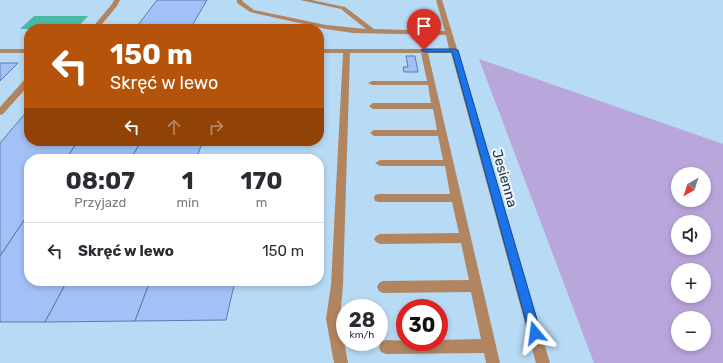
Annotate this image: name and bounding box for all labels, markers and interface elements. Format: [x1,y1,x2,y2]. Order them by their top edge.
pin [407,9,441,50]
icon: arrive [413,15,435,37]
text: 150 m [110,38,193,71]
icon: left [44,40,96,92]
text: Skręć w lewo [110,72,218,94]
icon: left [121,116,143,138]
icon: ahead [163,116,185,138]
icon: right [205,116,227,138]
street label: Jesienna [488,147,521,209]
text: 08:07 [65,167,135,195]
text: 1 [182,167,194,195]
text: 170 [241,167,283,195]
north arrow [671,167,711,207]
map controls [671,167,711,351]
text: Przyjazd [74,195,126,210]
text: min [177,195,199,210]
text: m [256,195,267,210]
button: sound [671,215,711,255]
icon: left [44,240,66,262]
text: Skręć w lewo [78,242,174,260]
text: 150 m [262,242,304,260]
button: + [671,263,711,303]
speed limit sign: 30 [396,299,448,351]
text: 28 [349,308,375,332]
button: − [671,311,711,351]
position arrow [514,312,556,354]
text: km/h [350,329,374,341]

